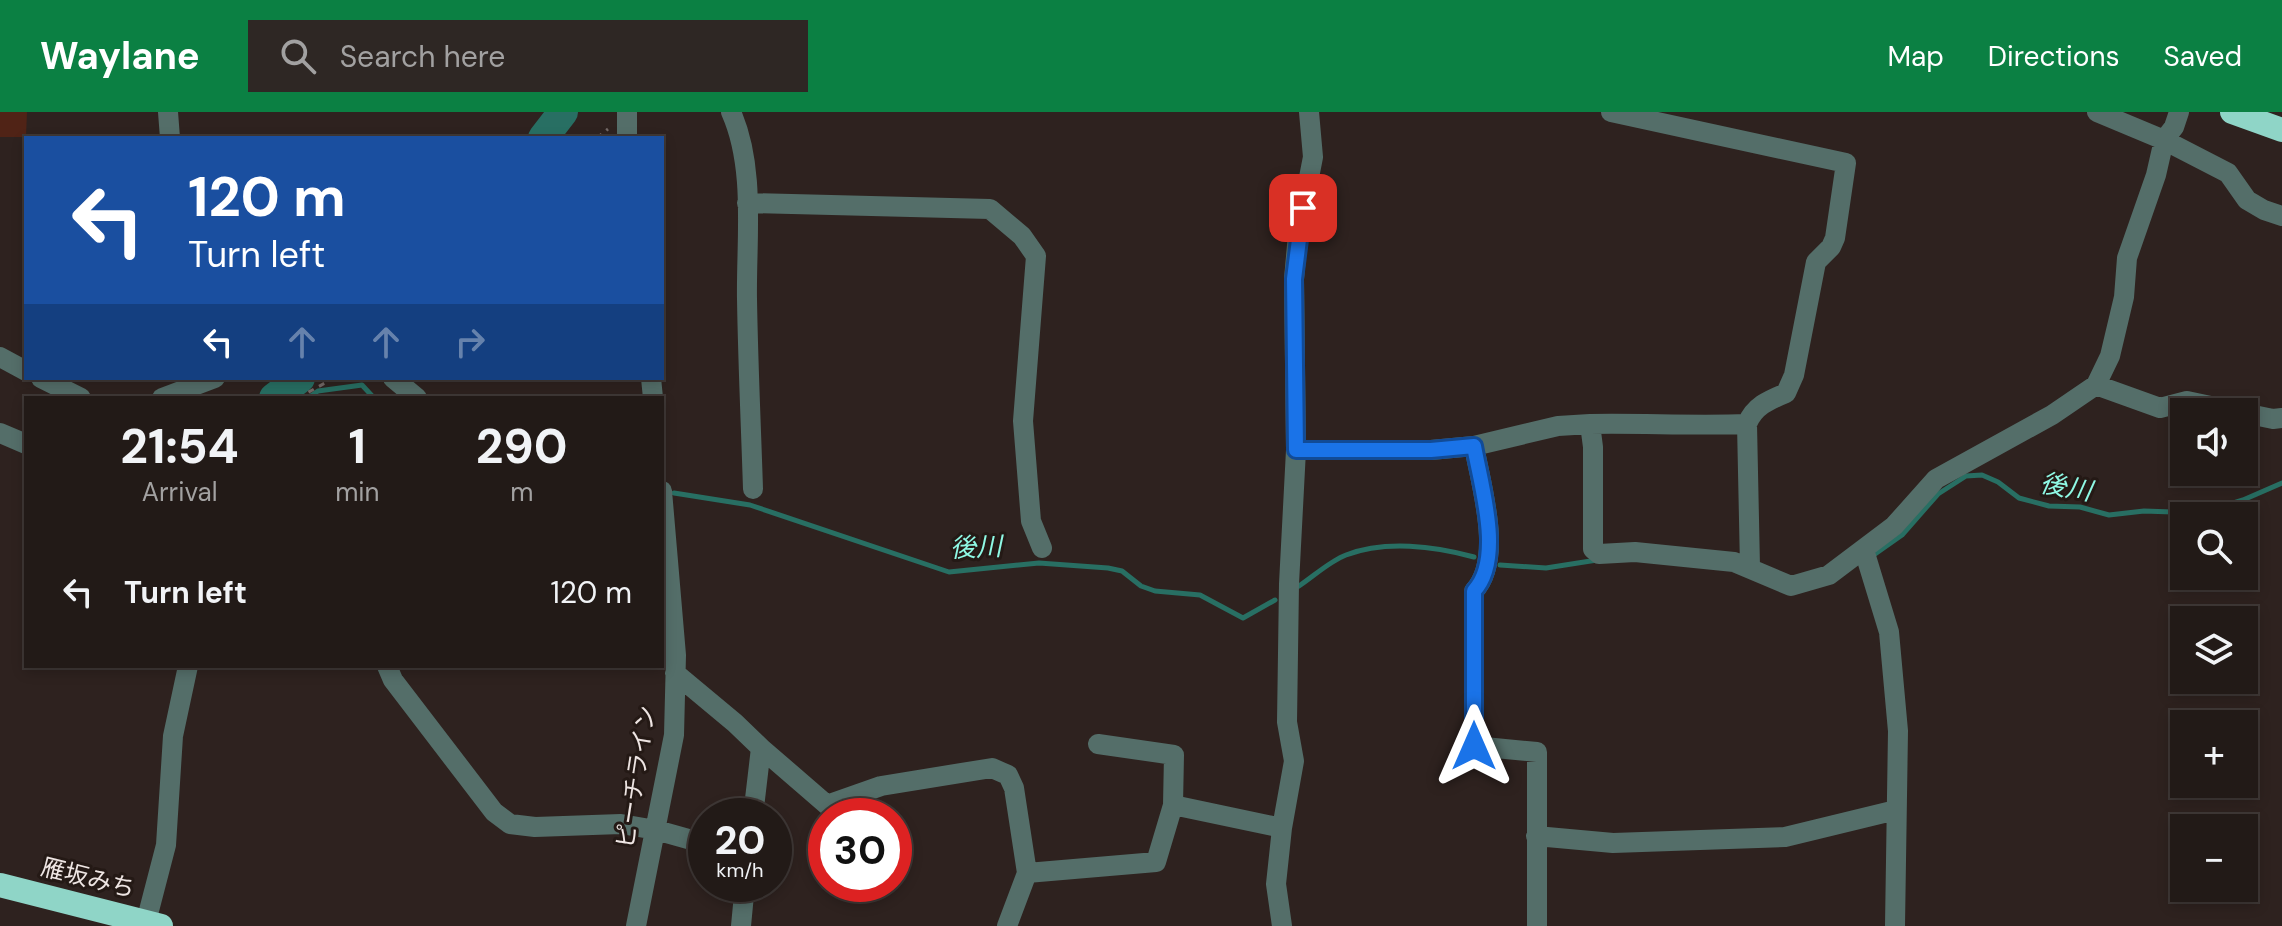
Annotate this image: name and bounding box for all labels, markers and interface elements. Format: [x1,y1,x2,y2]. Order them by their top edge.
search box [248,20,808,92]
text: Waylane [40,31,200,81]
icon: search [276,34,320,78]
text: Search here [340,37,505,76]
text: Map [1887,38,1944,75]
text: Directions [1988,38,2120,75]
text: Saved [2164,38,2242,75]
text: 120 m [188,160,346,233]
icon: left [56,168,160,272]
pin [1269,174,1337,242]
icon: arrive [1281,186,1325,230]
text: Turn left [188,231,325,278]
icon: left [196,320,240,364]
icon: ahead [280,320,324,364]
icon: ahead [364,320,408,364]
icon: right [448,320,492,364]
map controls [2170,398,2258,902]
button: sound [2170,398,2258,486]
text: 21:54 [120,415,239,478]
text: 1 [349,415,366,478]
text: 290 [476,415,568,478]
water label: 後川 [2037,466,2098,509]
text: Arrival [142,475,217,509]
text: min [335,475,379,509]
text: m [510,475,533,509]
button: search [2170,502,2258,590]
water label: 後川 [949,529,1006,565]
icon: left [56,570,100,614]
text: Turn left [124,573,247,612]
text: 120 m [550,573,632,612]
button: layers [2170,606,2258,694]
street label: ピーチライン [609,703,662,850]
position arrow [1432,704,1516,788]
button: + [2170,710,2258,798]
speed limit sign: 30 [808,798,912,902]
text: 20 [714,814,766,866]
button: − [2170,814,2258,902]
street label: 雁坂みち [38,851,138,904]
text: km/h [716,857,764,883]

